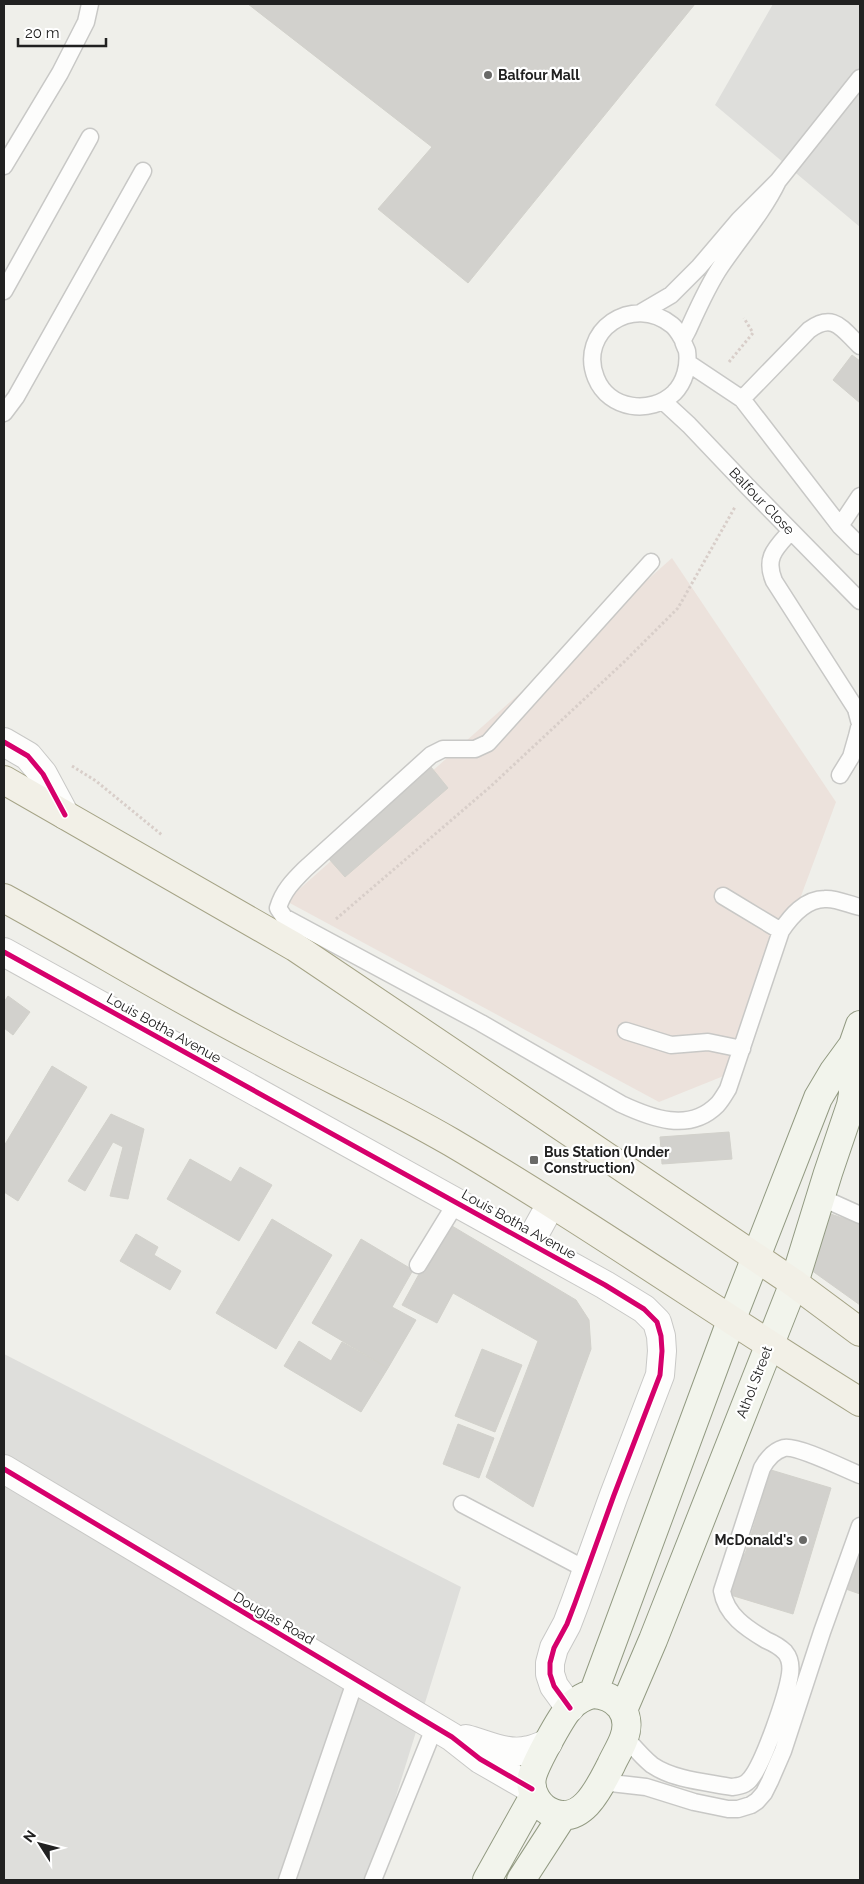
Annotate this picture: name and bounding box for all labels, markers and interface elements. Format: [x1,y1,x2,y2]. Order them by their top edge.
scale bar [18,15,105,47]
text: 20 m [25,24,60,42]
place label: Balfour Mall [498,67,580,83]
marker: Balfour Mall [482,69,494,81]
street label: Balfour Close [726,464,798,538]
street label: Louis Botha Avenue [104,990,224,1066]
place label: Bus Station (Under Construction) [544,1144,670,1176]
marker: Bus Station (Under Construction) [528,1154,540,1166]
street label: Louis Botha Avenue [459,1186,579,1262]
street label: Athol Street [733,1343,775,1420]
place label: McDonald's [715,1532,793,1548]
marker: McDonald's [797,1534,809,1546]
street label: Douglas Road [231,1588,317,1648]
north arrow [15,1819,65,1869]
text: N [20,1827,39,1845]

